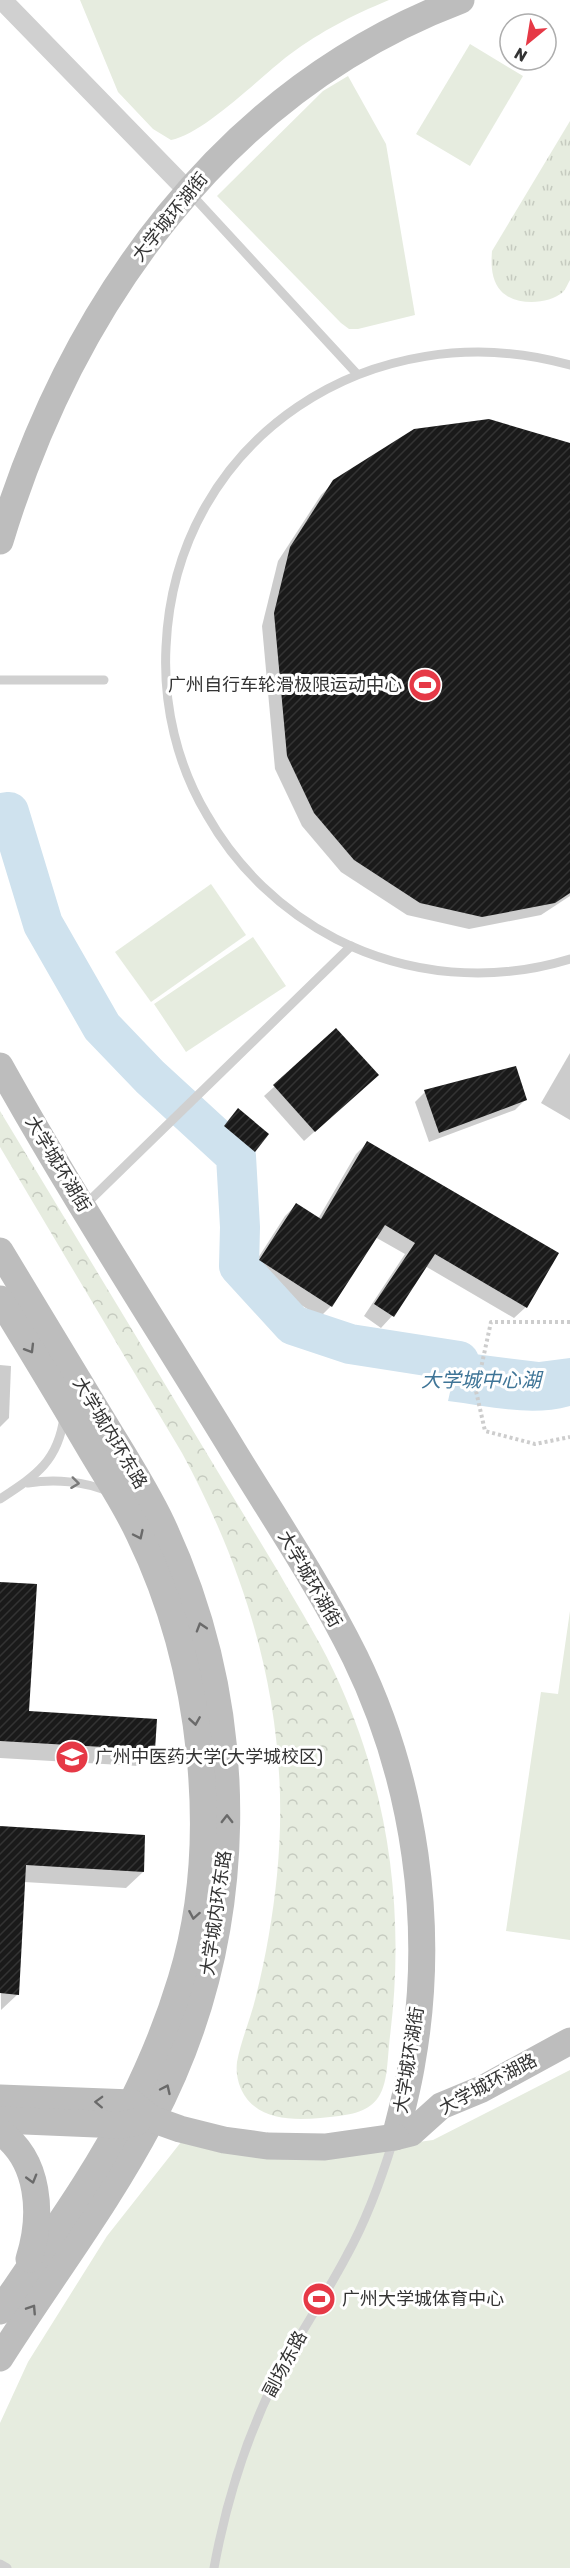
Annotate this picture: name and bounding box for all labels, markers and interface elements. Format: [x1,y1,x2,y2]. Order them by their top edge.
north arrow [498,12,558,72]
text: N [511,43,530,66]
street label: 大学城环湖街 [127,168,213,266]
sports icon: 广州自行车轮滑极限运动中心 [407,667,443,703]
place label: 广州自行车轮滑极限运动中心 [168,674,402,696]
street label: 大学城环湖街 [21,1112,95,1216]
one-way arrow [23,1343,35,1353]
water label: 大学城中心湖 [421,1368,544,1392]
street label: 大学城内环东路 [68,1373,152,1493]
one-way arrow [70,1477,79,1489]
street label: 大学城环湖街 [273,1527,347,1631]
one-way arrow [132,1529,144,1540]
one-way arrow [196,1622,209,1633]
one-way arrow [189,1717,201,1726]
school or university icon: 广州中医药大学(大学城校区) [54,1739,90,1775]
place label: 广州中医药大学(大学城校区) [95,1746,323,1768]
one-way arrow [221,1815,233,1824]
street label: 大学城内环东路 [196,1849,236,1977]
one-way arrow [188,1910,201,1920]
street label: 大学城环湖街 [390,2005,428,2115]
street label: 大学城环湖路 [435,2049,541,2119]
one-way arrow [159,2084,171,2095]
one-way arrow [95,2095,104,2108]
one-way arrow [25,2173,37,2184]
sports icon: 广州大学城体育中心 [301,2281,337,2317]
place label: 广州大学城体育中心 [342,2288,504,2310]
one-way arrow [25,2305,36,2316]
street label: 副场东路 [258,2327,312,2401]

